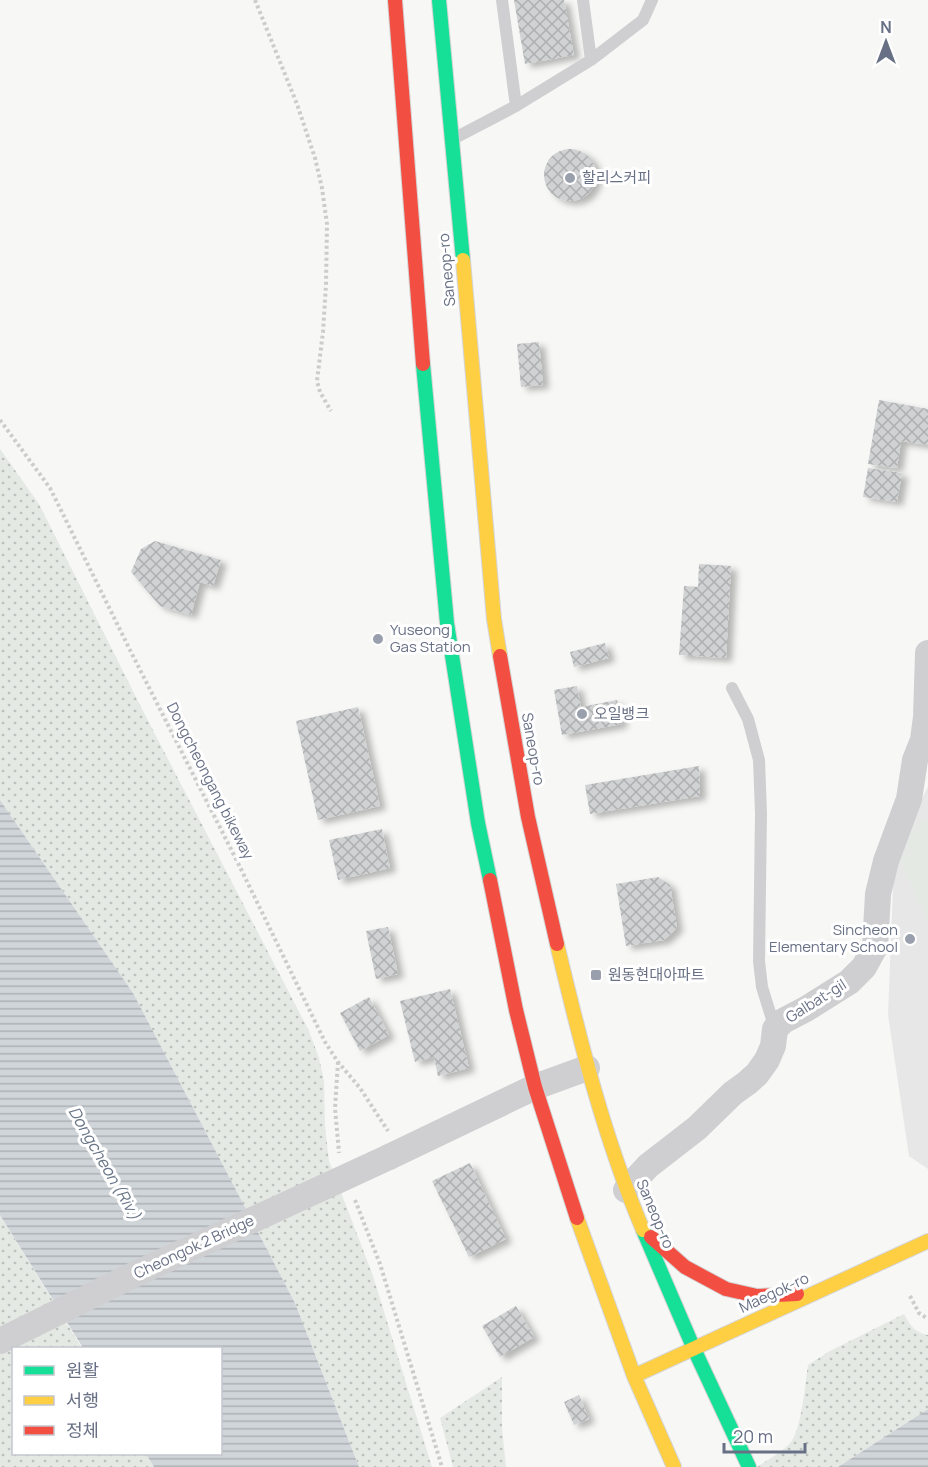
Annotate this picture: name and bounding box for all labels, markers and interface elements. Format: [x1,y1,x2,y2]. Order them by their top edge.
north arrow [856,12,916,72]
text: N [880,16,892,38]
place label: 할리스커피 [582,167,651,188]
marker: 할리스커피 [563,171,577,185]
street label: Saneop-ro [433,232,460,308]
place label: Yuseong Gas Station [390,619,471,657]
marker: Yuseong Gas Station [371,632,385,646]
street label: Dongcheongang bikeway [162,699,259,863]
place label: 오일뱅크 [594,703,649,724]
marker: 오일뱅크 [575,707,589,721]
street label: Saneop-ro [517,711,550,787]
place label: Sincheon Elementary School [769,919,898,957]
marker: Sincheon Elementary School [903,932,917,946]
place label: 원동현대아파트 [608,964,705,985]
marker: 원동현대아파트 [589,968,603,982]
street label: Galbat-gil [781,974,850,1027]
water label: Dongcheon (Riv.) [64,1102,146,1224]
street label: Saneop-ro [631,1176,680,1252]
street label: Cheongok 2 Bridge [130,1209,258,1284]
street label: Maegok-ro [735,1267,812,1318]
legend [12,1347,222,1455]
text: 원활 [66,1358,99,1382]
text: 서행 [66,1388,99,1412]
scale bar [724,1416,805,1454]
text: 정체 [66,1418,99,1442]
text: 20 m [733,1424,773,1448]

